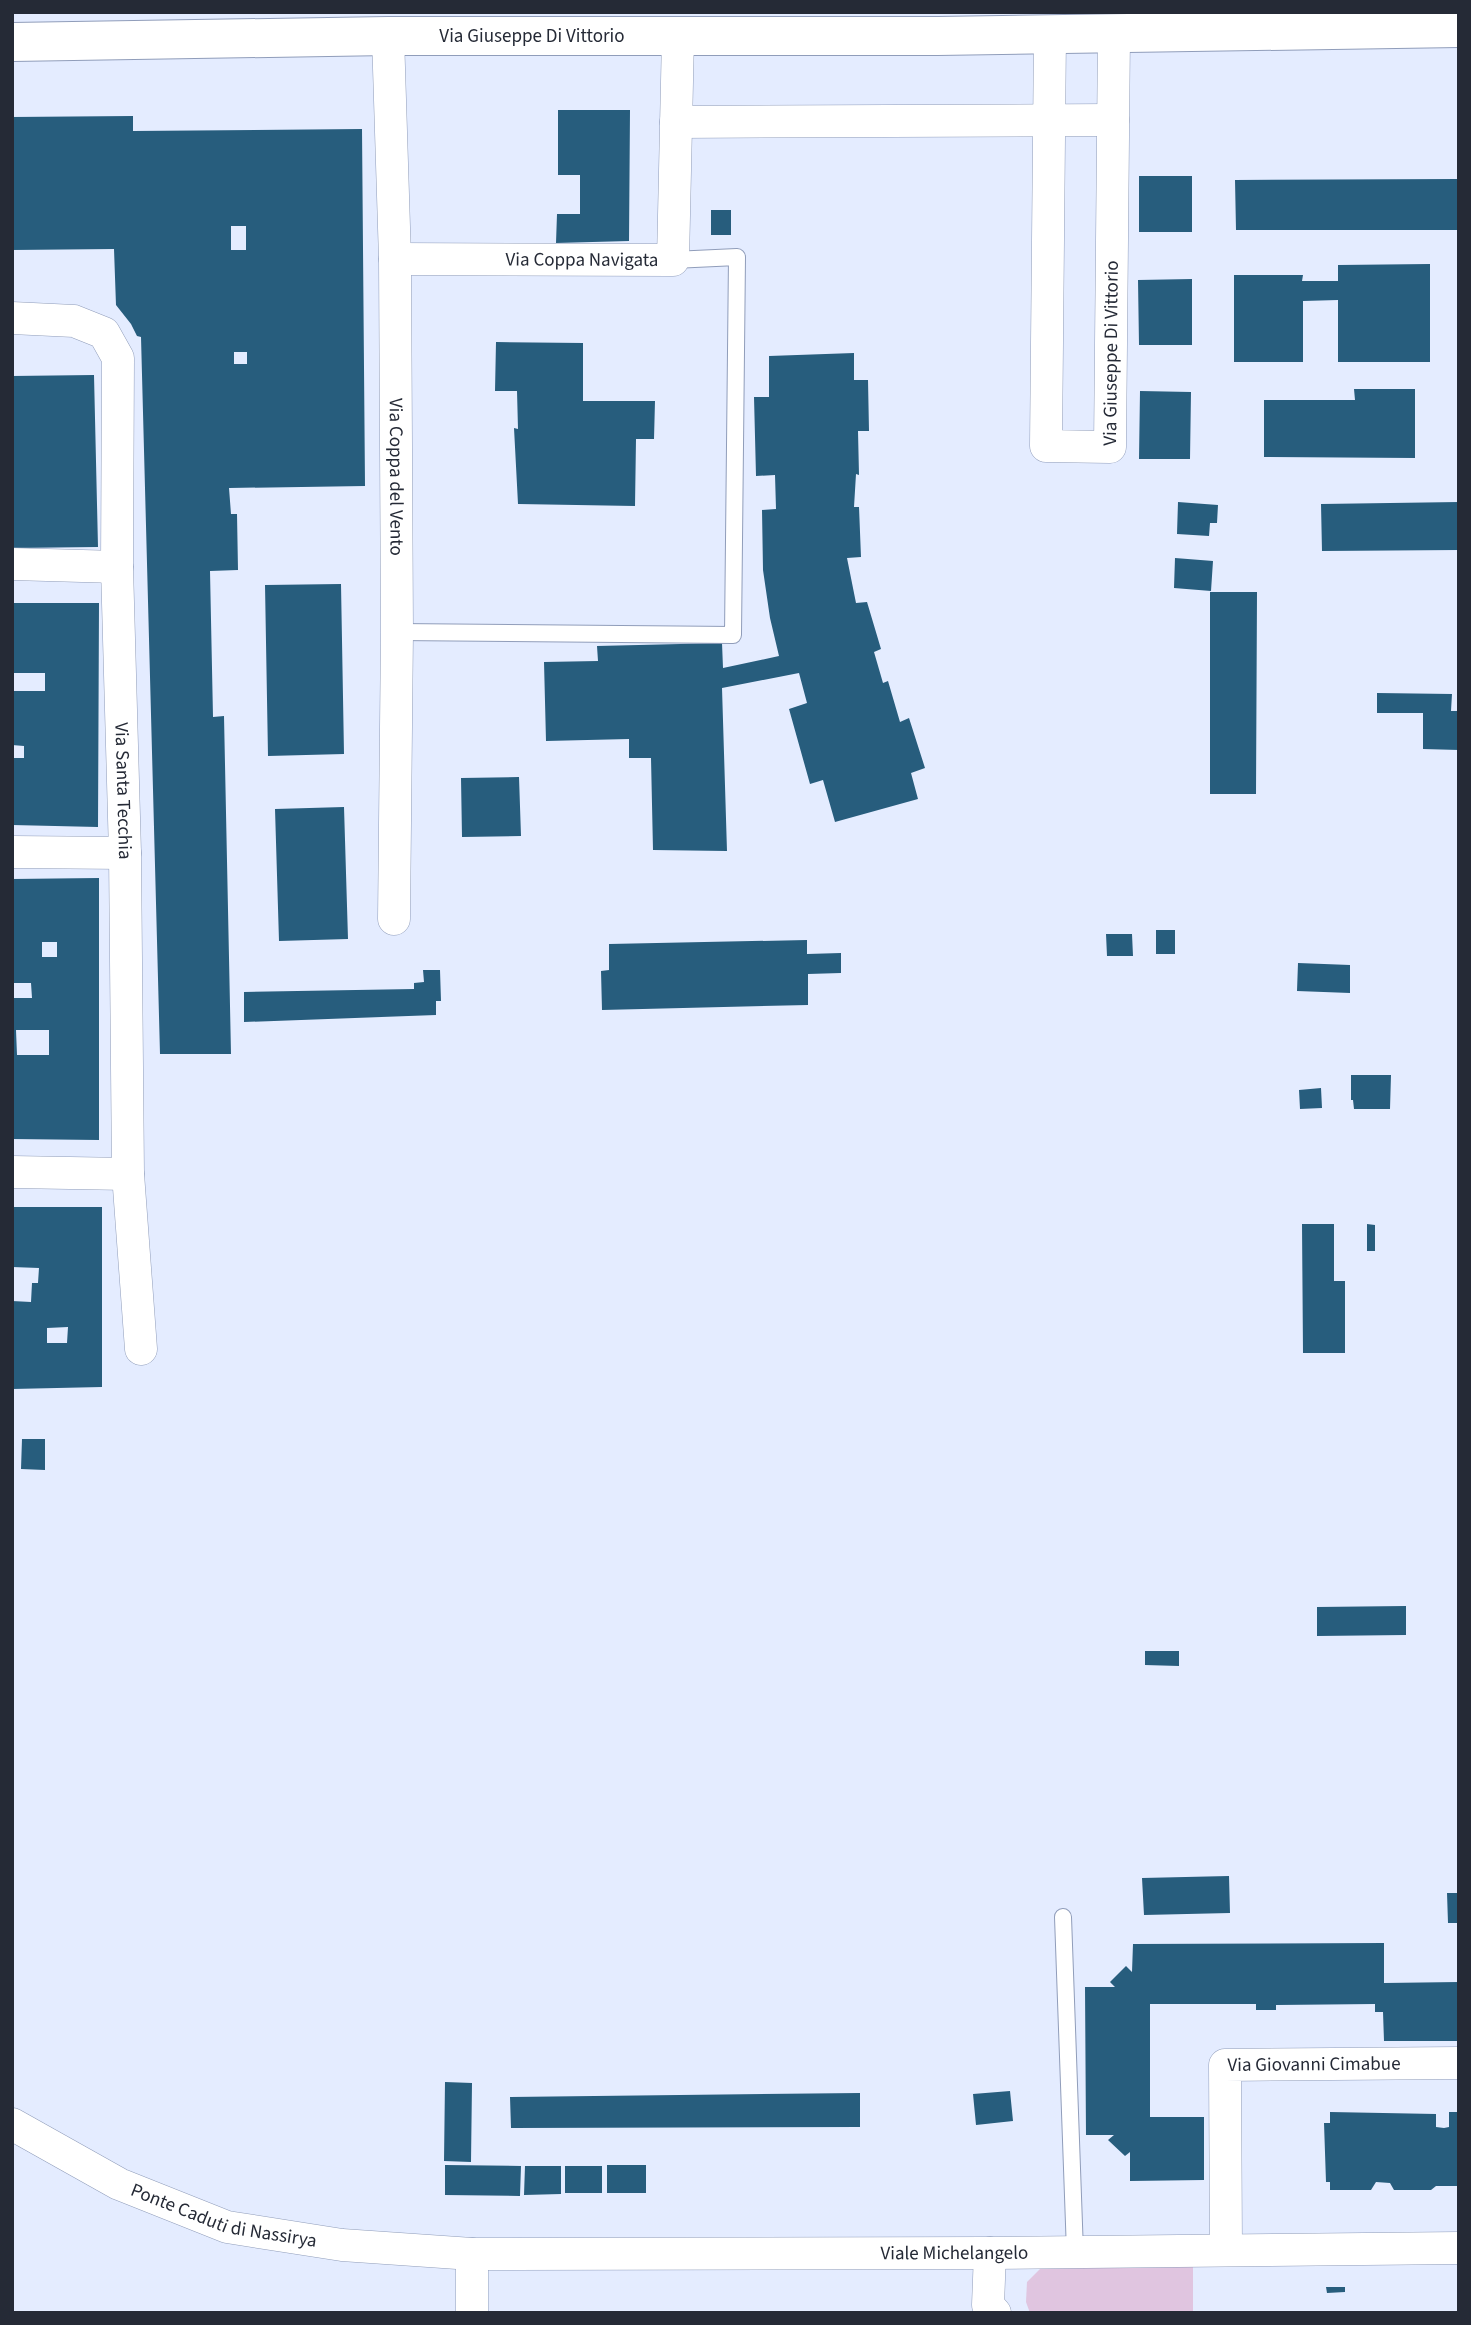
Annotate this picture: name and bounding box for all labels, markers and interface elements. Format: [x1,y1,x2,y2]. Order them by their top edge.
street label: Via Giuseppe Di Vittorio [439,23,625,50]
street label: Via Coppa Navigata [505,246,659,273]
street label: Via Giuseppe Di Vittorio [1097,260,1125,446]
street label: Via Coppa del Vento [382,398,410,556]
street label: Via Santa Tecchia [108,722,139,860]
street label: Via Giovanni Cimabue [1227,2050,1401,2078]
street label: Ponte Caduti di Nassirya [127,2176,319,2254]
street label: Viale Michelangelo [880,2239,1028,2267]

